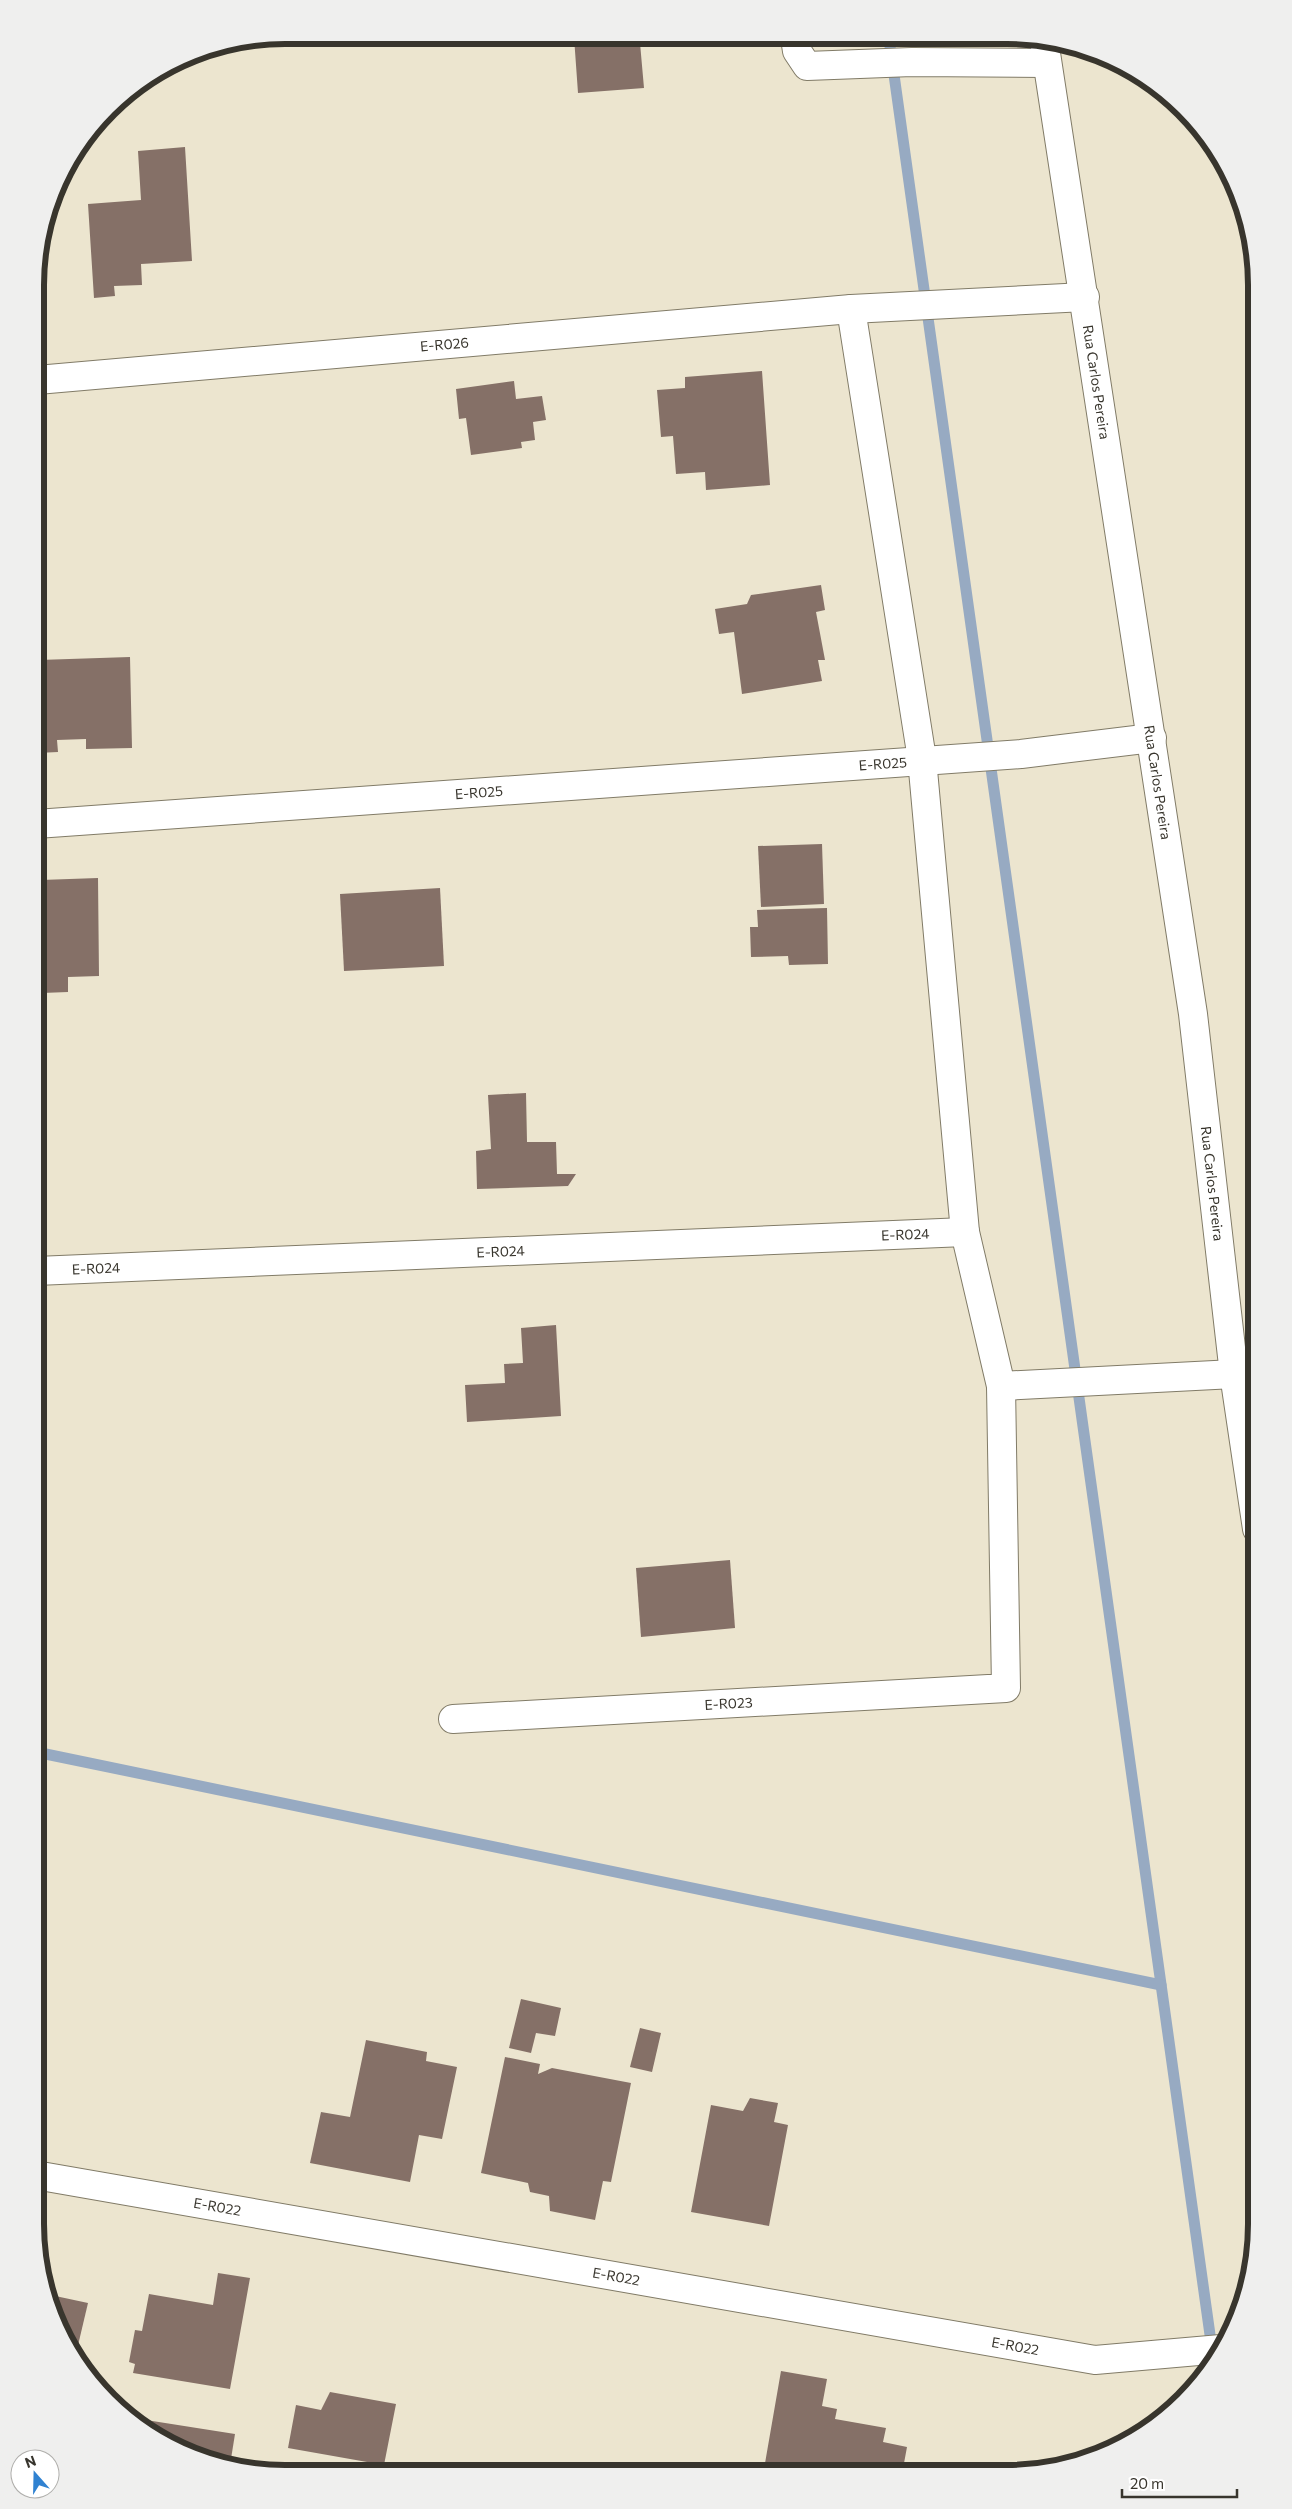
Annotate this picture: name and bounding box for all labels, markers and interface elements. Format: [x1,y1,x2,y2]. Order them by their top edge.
street label: Rua Carlos Pereira [1080,324,1114,440]
street label: E-R026 [419,333,469,355]
street label: Rua Carlos Pereira [1141,724,1175,841]
street label: E-R025 [858,753,908,774]
street label: E-R025 [454,782,504,802]
street label: Rua Carlos Pereira [1198,1125,1228,1242]
street label: E-R024 [881,1224,930,1244]
street label: E-R024 [476,1241,526,1261]
street label: E-R024 [71,1258,121,1277]
street label: E-R023 [704,1693,753,1713]
street label: E-R022 [192,2194,243,2219]
street label: E-R022 [591,2263,642,2288]
street label: E-R022 [990,2333,1041,2358]
north arrow [10,2449,60,2499]
text: N [23,2452,38,2471]
scale bar [1122,2466,1237,2498]
text: 20 m [1130,2474,1164,2492]

